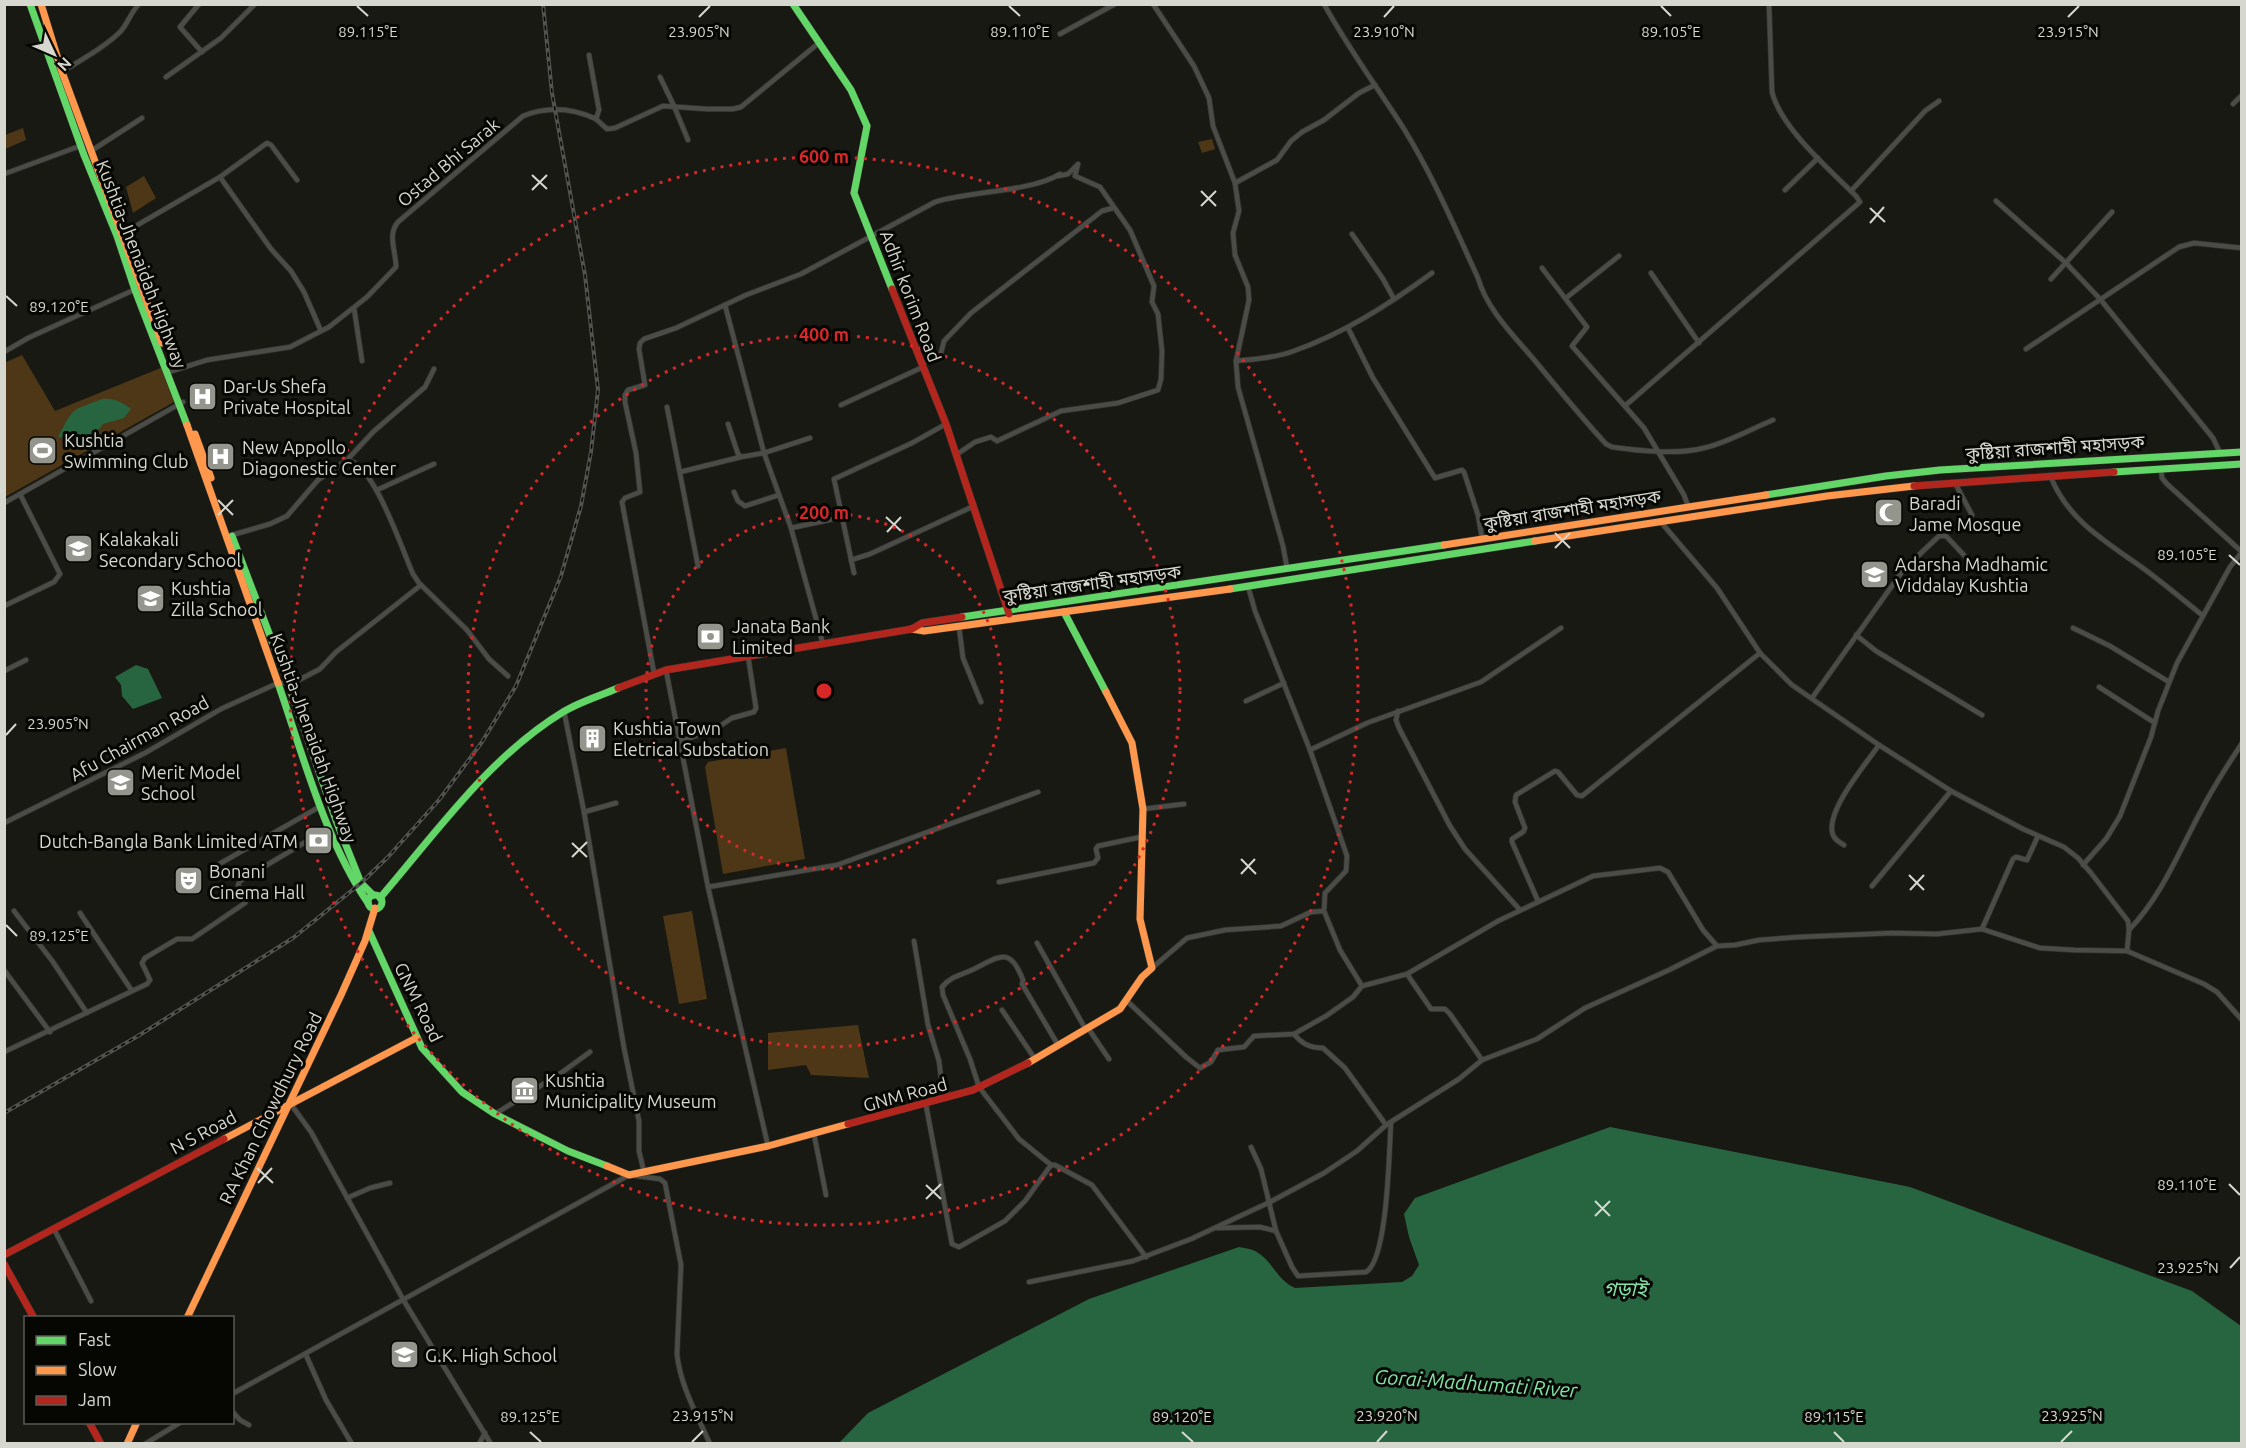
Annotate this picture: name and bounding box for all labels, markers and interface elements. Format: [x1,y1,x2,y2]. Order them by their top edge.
text: 89.115°E [338,23,398,40]
text: 23.905°N [668,23,730,40]
text: 89.110°E [990,23,1050,40]
text: 23.910°N [1353,23,1415,40]
text: 89.105°E [1641,23,1701,40]
text: 23.915°N [2037,23,2099,40]
north arrow [24,24,84,84]
text: N [54,54,75,75]
street label: Ostad Bhi Sarak [393,114,503,210]
text: 600 m [799,146,849,166]
street label: Kushtia-Jhenaidah Highway [93,157,191,371]
street label: Adhir korim Road [877,227,945,365]
text: 89.120°E [29,298,89,315]
text: 400 m [799,324,849,344]
place label: Dar-Us Shefa Private Hospital [223,376,351,417]
hospital icon: Dar-Us Shefa Private Hospital [186,380,218,412]
place label: Kushtia Swimming Club [64,430,189,471]
street label: কুষ্টিয়া রাজশাহী মহাসড়ক [1964,431,2146,465]
sports icon: Kushtia Swimming Club [27,434,59,466]
place label: New Appollo Diagonestic Center [242,437,396,478]
hospital icon: New Appollo Diagonestic Center [205,441,237,473]
street label: কুষ্টিয়া রাজশাহী মহাসড়ক [1481,485,1663,535]
place label: Baradi Jame Mosque [1909,493,2021,534]
mosque icon: Baradi Jame Mosque [1872,497,1904,529]
text: 200 m [799,502,849,522]
place label: Kalakakali Secondary School [99,529,241,570]
school or university icon: Kalakakali Secondary School [62,533,94,565]
text: 89.105°E [2157,546,2217,563]
place label: Adarsha Madhamic Viddalay Kushtia [1895,554,2048,595]
school or university icon: Adarsha Madhamic Viddalay Kushtia [1858,558,1890,590]
street label: কুষ্টিয়া রাজশাহী মহাসড়ক [1001,561,1183,608]
place label: Kushtia Zilla School [171,578,263,619]
school or university icon: Kushtia Zilla School [134,582,166,614]
place label: Janata Bank Limited [732,616,830,657]
bank icon: Janata Bank Limited [695,620,727,652]
street label: Kushtia-Jhenaidah Highway [267,631,361,846]
centre of rings [814,681,834,701]
street label: Afu Chairman Road [66,692,212,784]
text: 23.905°N [27,715,89,732]
place label: Kushtia Town Eletrical Substation [613,718,769,759]
building icon: Kushtia Town Eletrical Substation [576,722,608,754]
place label: Merit Model School [141,762,241,803]
school or university icon: Merit Model School [104,766,136,798]
bank icon: Dutch-Bangla Bank Limited ATM [303,825,335,857]
place label: Dutch-Bangla Bank Limited ATM [39,831,298,851]
place label: Bonani Cinema Hall [209,861,305,902]
theatre icon: Bonani Cinema Hall [172,865,204,897]
text: 89.125°E [29,927,89,944]
street label: GNM Road [391,959,447,1045]
street label: RA Khan Chowdhury Road [215,1009,325,1207]
place label: Kushtia Municipality Museum [545,1070,717,1111]
street label: GNM Road [861,1073,949,1115]
museum icon: Kushtia Municipality Museum [508,1074,540,1106]
street label: N S Road [167,1106,239,1158]
text: 89.110°E [2157,1176,2217,1193]
text: 23.925°N [2157,1259,2219,1276]
water label: গড়াই [1603,1277,1650,1300]
legend [24,1316,234,1424]
text: Fast [78,1329,111,1349]
school or university icon: G.K. High School [388,1339,420,1371]
place label: G.K. High School [425,1345,557,1365]
text: Slow [78,1359,117,1379]
water label: Gorai-Madhumati River [1374,1364,1580,1402]
text: Jam [78,1389,112,1409]
text: 23.915°N [672,1407,734,1424]
text: 23.920°N [1356,1407,1418,1424]
text: 23.925°N [2041,1407,2103,1424]
text: 89.125°E [500,1408,560,1425]
text: 89.120°E [1152,1408,1212,1425]
text: 89.115°E [1804,1408,1864,1425]

